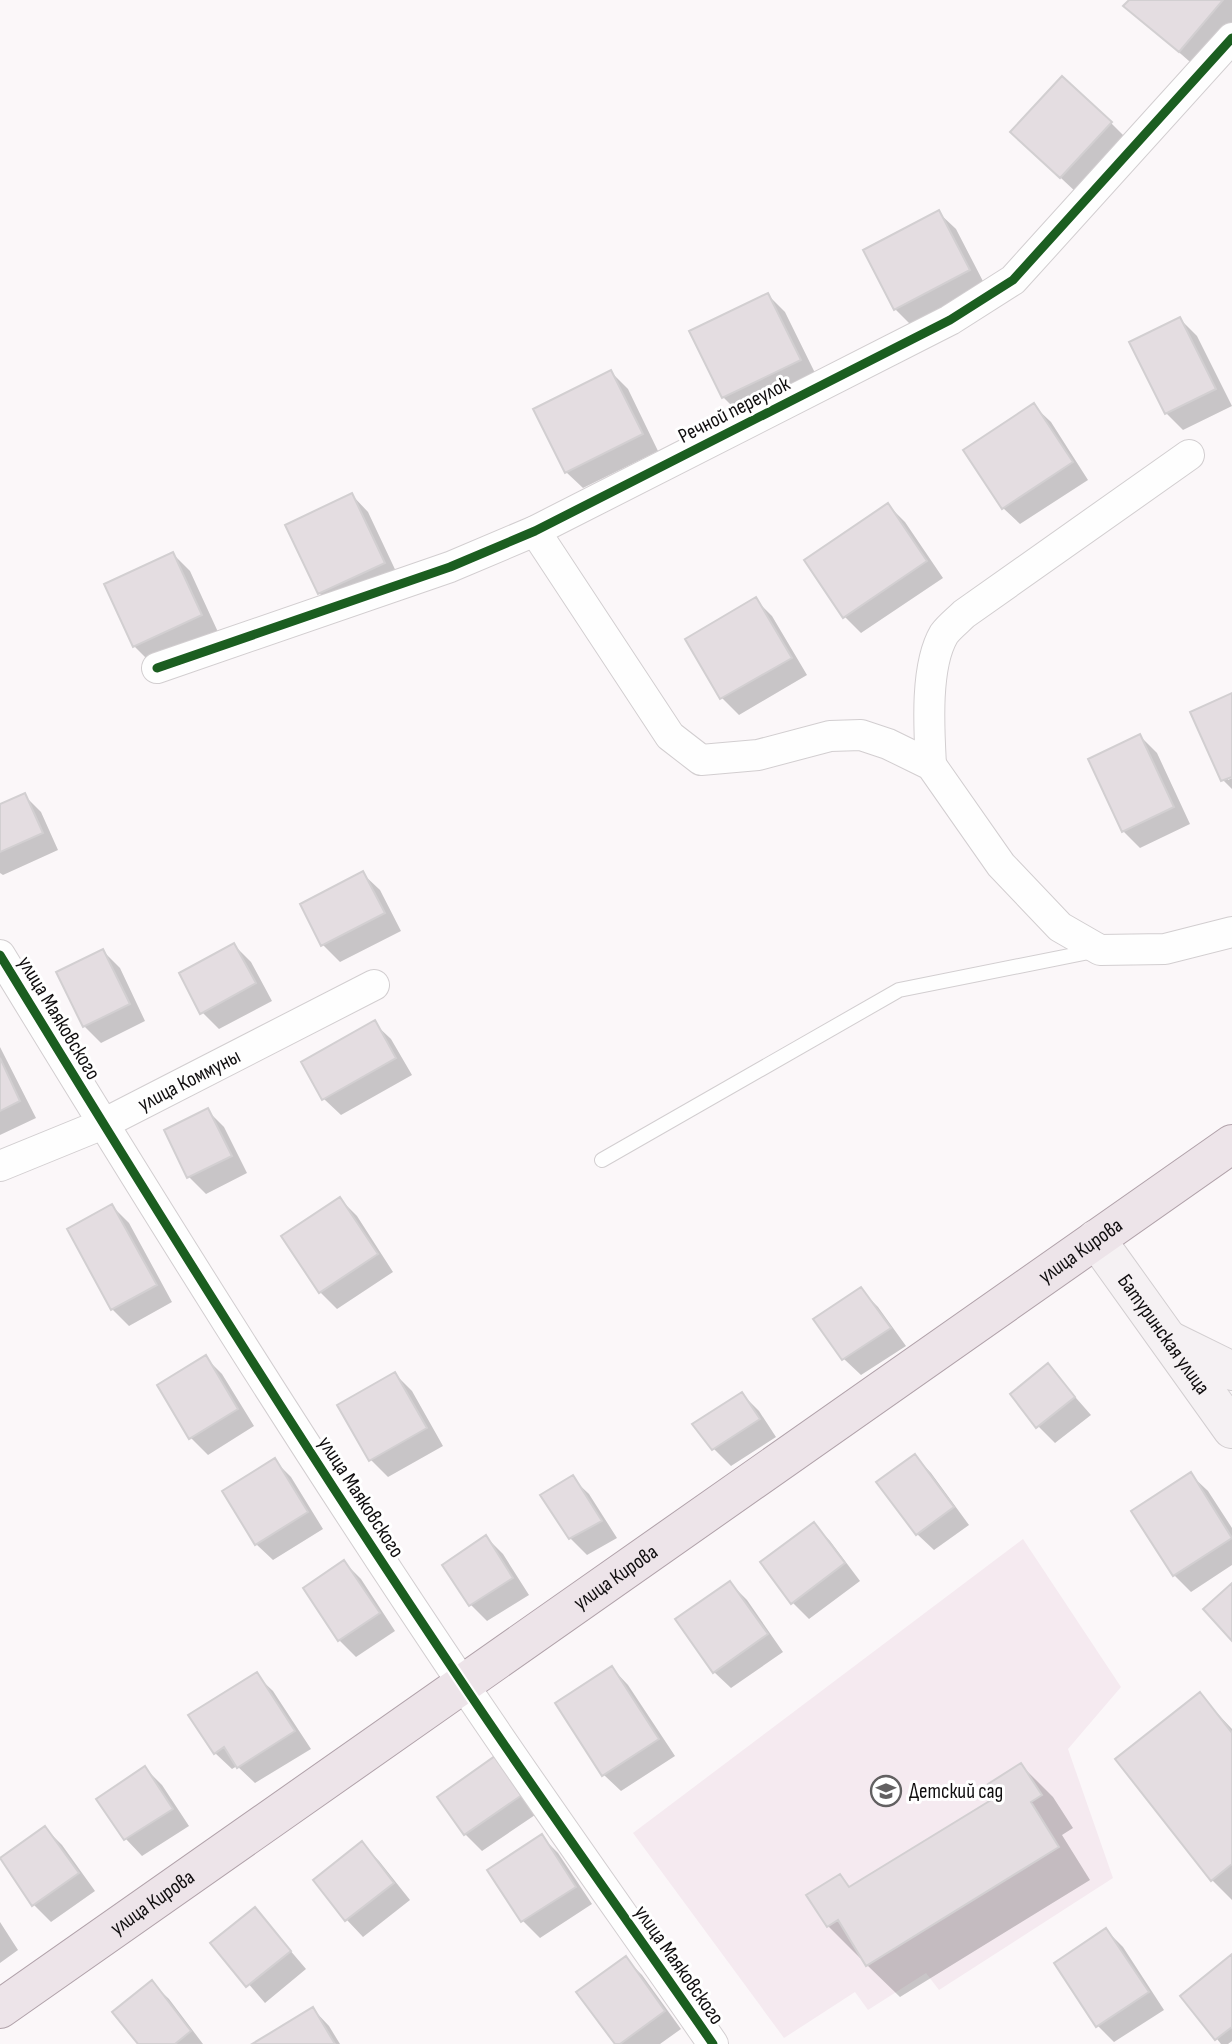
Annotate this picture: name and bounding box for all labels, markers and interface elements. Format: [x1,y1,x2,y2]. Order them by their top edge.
street label: Речной переулок [674,371,794,449]
street label: улица Маяковского [12,952,106,1084]
street label: улица Коммуны [134,1043,245,1116]
street label: улица Кирова [1034,1212,1127,1289]
street label: Батуринская улица [1113,1269,1216,1399]
street label: улица Маяковского [313,1432,409,1562]
street label: улица Кирова [569,1539,662,1615]
school or university icon: Детский сад [869,1774,903,1808]
place label: Детский сад [909,1779,1003,1804]
street label: улица Кирова [105,1864,199,1940]
street label: улица Маяковского [629,1901,729,2029]

